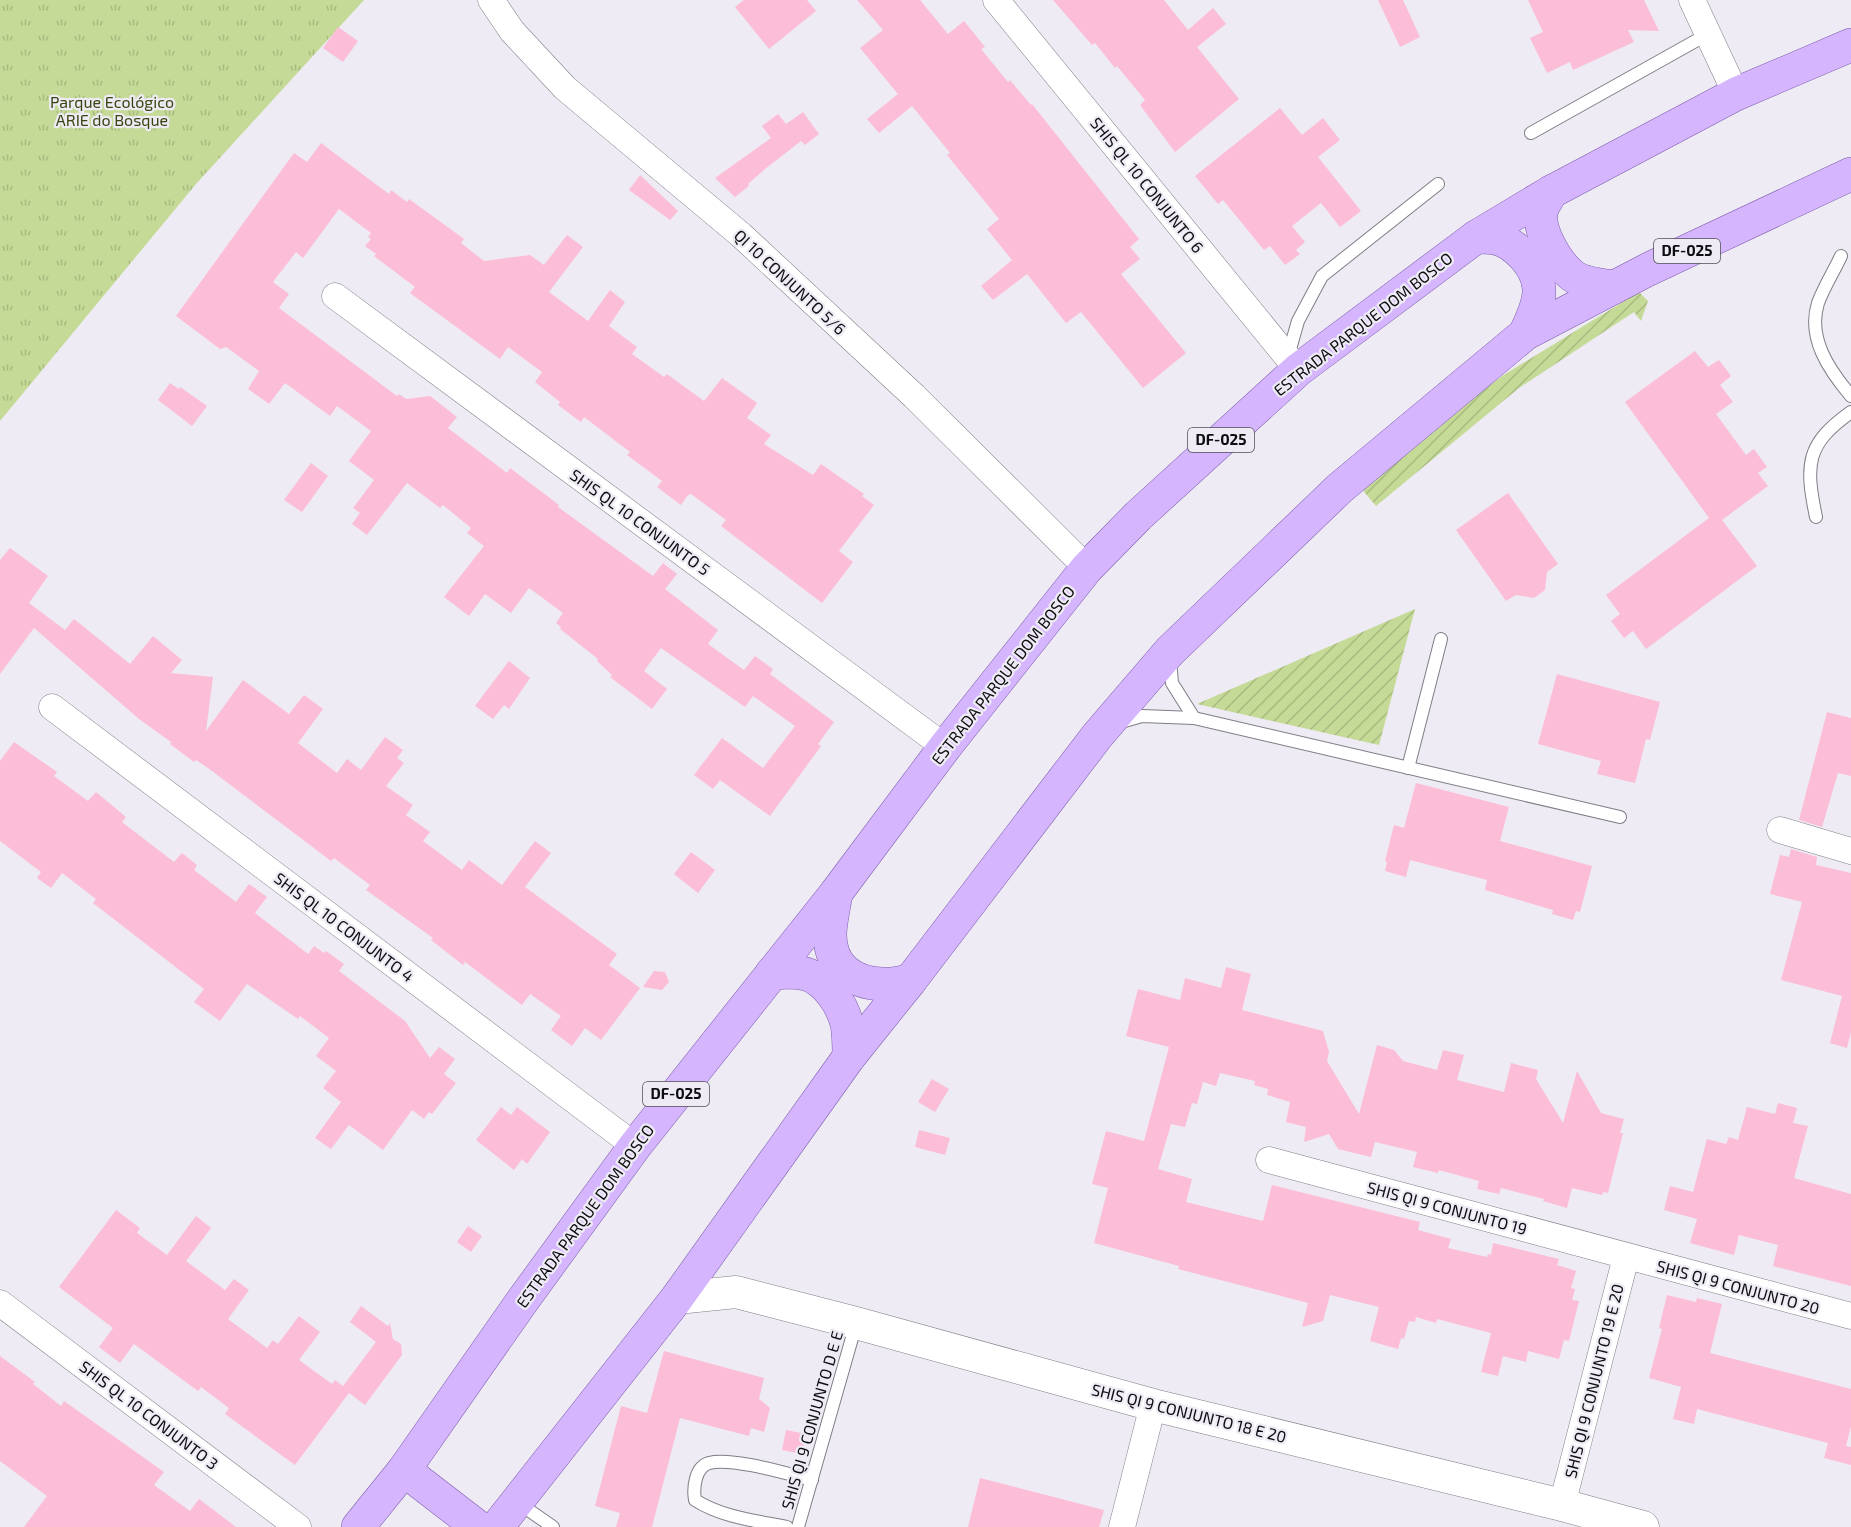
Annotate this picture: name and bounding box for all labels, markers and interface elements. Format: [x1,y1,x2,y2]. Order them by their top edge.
park label: Parque Ecológico ARIE do Bosque [50,92,174,129]
street label: SHIS QL 10 CONJUNTO 6 [1086,113,1208,257]
street label: QI 10 CONJUNTO 5/6 [730,225,850,339]
road number: DF-025 [1654,239,1720,263]
street label: ESTRADA PARQUE DOM BOSCO [1270,248,1456,400]
road number: DF-025 [1188,428,1254,452]
street label: SHIS QL 10 CONJUNTO 5 [566,464,714,580]
street label: ESTRADA PARQUE DOM BOSCO [927,582,1079,768]
street label: SHIS QL 10 CONJUNTO 4 [270,868,418,986]
road number: DF-025 [643,1082,709,1106]
street label: ESTRADA PARQUE DOM BOSCO [512,1121,658,1311]
street label: SHIS QI 9 CONJUNTO 19 [1365,1177,1529,1239]
street label: SHIS QI 9 CONJUNTO 20 [1654,1256,1822,1318]
street label: SHIS QI 9 CONJUNTO 19 E 20 [1560,1282,1628,1480]
street label: SHIS QI 9 CONJUNTO D E E [777,1328,847,1512]
street label: SHIS QL 10 CONJUNTO 3 [76,1356,222,1474]
street label: SHIS QI 9 CONJUNTO 18 E 20 [1090,1379,1288,1447]

